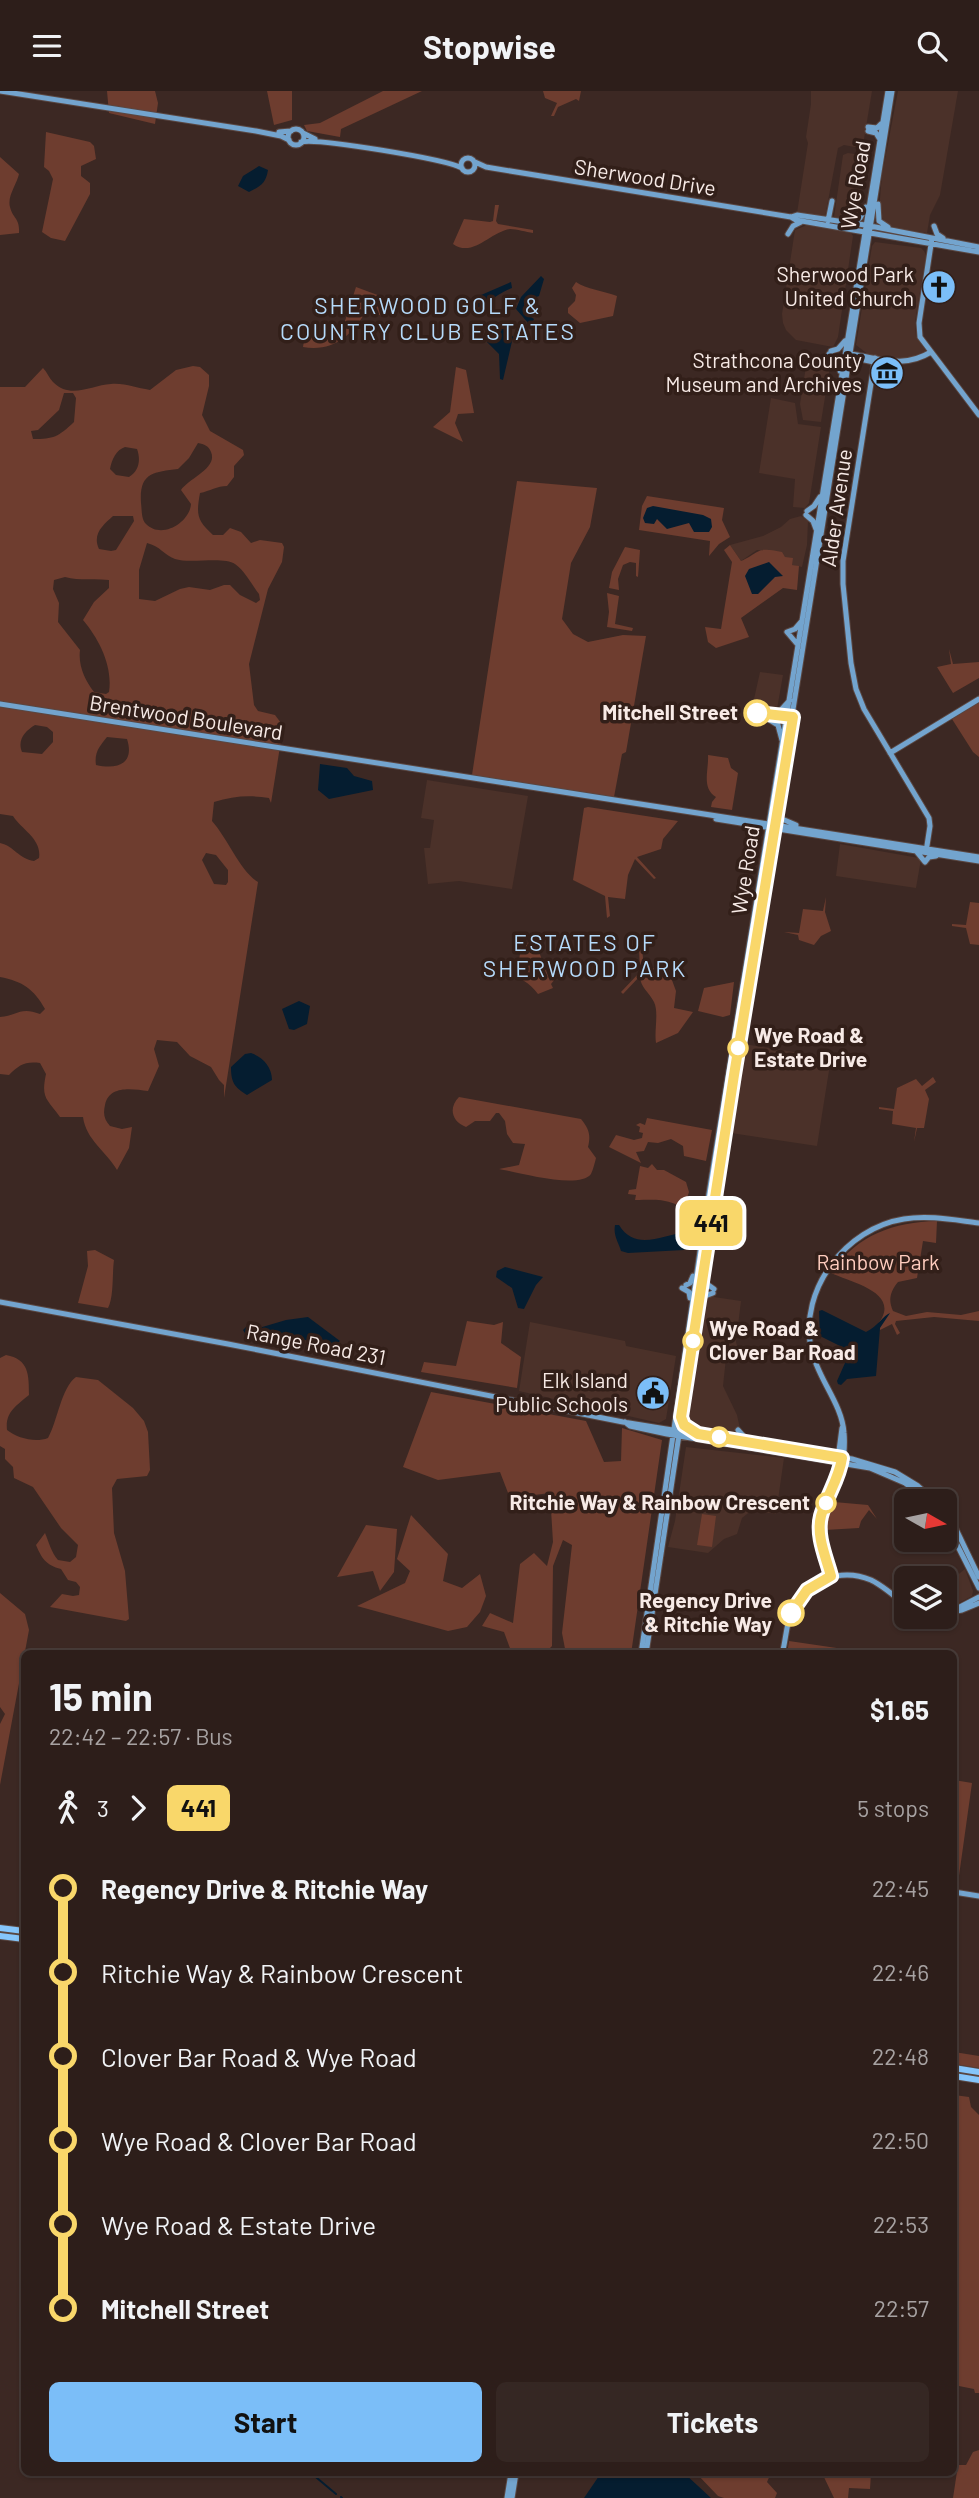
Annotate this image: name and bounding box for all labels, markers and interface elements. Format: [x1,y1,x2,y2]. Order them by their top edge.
icon: menu [28,27,66,65]
text: Stopwise [423,27,556,65]
icon: search [913,27,951,65]
street label: Wye Road [834,139,875,231]
street label: Sherwood Drive [573,153,718,200]
place label: Sherwood Park United Church [777,261,914,310]
church icon: Sherwood Park United Church [920,268,958,306]
district label: SHERWOOD GOLF & COUNTRY CLUB ESTATES [280,291,576,345]
place label: Strathcona County Museum and Archives [665,347,862,396]
museum icon: Strathcona County Museum and Archives [868,354,906,392]
street label: Alder Avenue [815,447,856,568]
street label: Brentwood Boulevard [88,689,285,744]
place label: Mitchell Street [602,699,738,724]
marker: Mitchell Street [744,700,770,726]
street label: Wye Road [725,824,764,916]
district label: ESTATES OF SHERWOOD PARK [483,928,687,982]
place label: Wye Road & Estate Drive [754,1022,867,1071]
marker: Wye Road & Estate Drive [728,1038,748,1058]
line badge: 441 [671,1200,751,1246]
text: 441 [693,1208,729,1237]
park label: Rainbow Park [816,1249,940,1274]
place label: Wye Road & Clover Bar Road [709,1315,856,1364]
street label: Range Road 231 [245,1318,388,1369]
marker: Wye Road & Clover Bar Road [683,1331,703,1351]
place label: Elk Island Public Schools [495,1367,628,1416]
public building icon: Elk Island Public Schools [634,1374,672,1412]
unlabelled marker [709,1427,729,1447]
place label: Ritchie Way & Rainbow Crescent [510,1489,810,1514]
north arrow [894,1489,957,1552]
map controls [894,1489,957,1629]
marker: Ritchie Way & Rainbow Crescent [816,1493,836,1513]
button: layers [894,1566,957,1629]
place label: Regency Drive & Ritchie Way [639,1587,772,1636]
marker: Regency Drive & Ritchie Way [778,1600,804,1626]
text: 15 min [49,1673,153,1719]
text: $1.65 [870,1694,929,1725]
text: 22:42 – 22:57 · Bus [49,1722,233,1750]
icon: walk [49,1789,87,1827]
icon: forward [119,1789,157,1827]
text: 441 [181,1793,216,1822]
text: 3 [97,1794,109,1822]
text: 5 stops [857,1794,929,1822]
text: Regency Drive & Ritchie Way [101,1873,428,1904]
text: 22:45 [872,1874,929,1902]
text: Ritchie Way & Rainbow Crescent [101,1957,464,1988]
text: 22:46 [872,1958,929,1986]
text: Clover Bar Road & Wye Road [101,2041,417,2072]
text: 22:48 [872,2042,929,2070]
text: Wye Road & Clover Bar Road [101,2125,417,2156]
text: 22:50 [872,2126,929,2154]
text: Wye Road & Estate Drive [101,2209,376,2240]
text: 22:53 [873,2210,929,2238]
text: Mitchell Street [101,2293,269,2324]
text: 22:57 [874,2294,929,2322]
button: Start [49,2382,482,2462]
button: Tickets [496,2382,929,2462]

